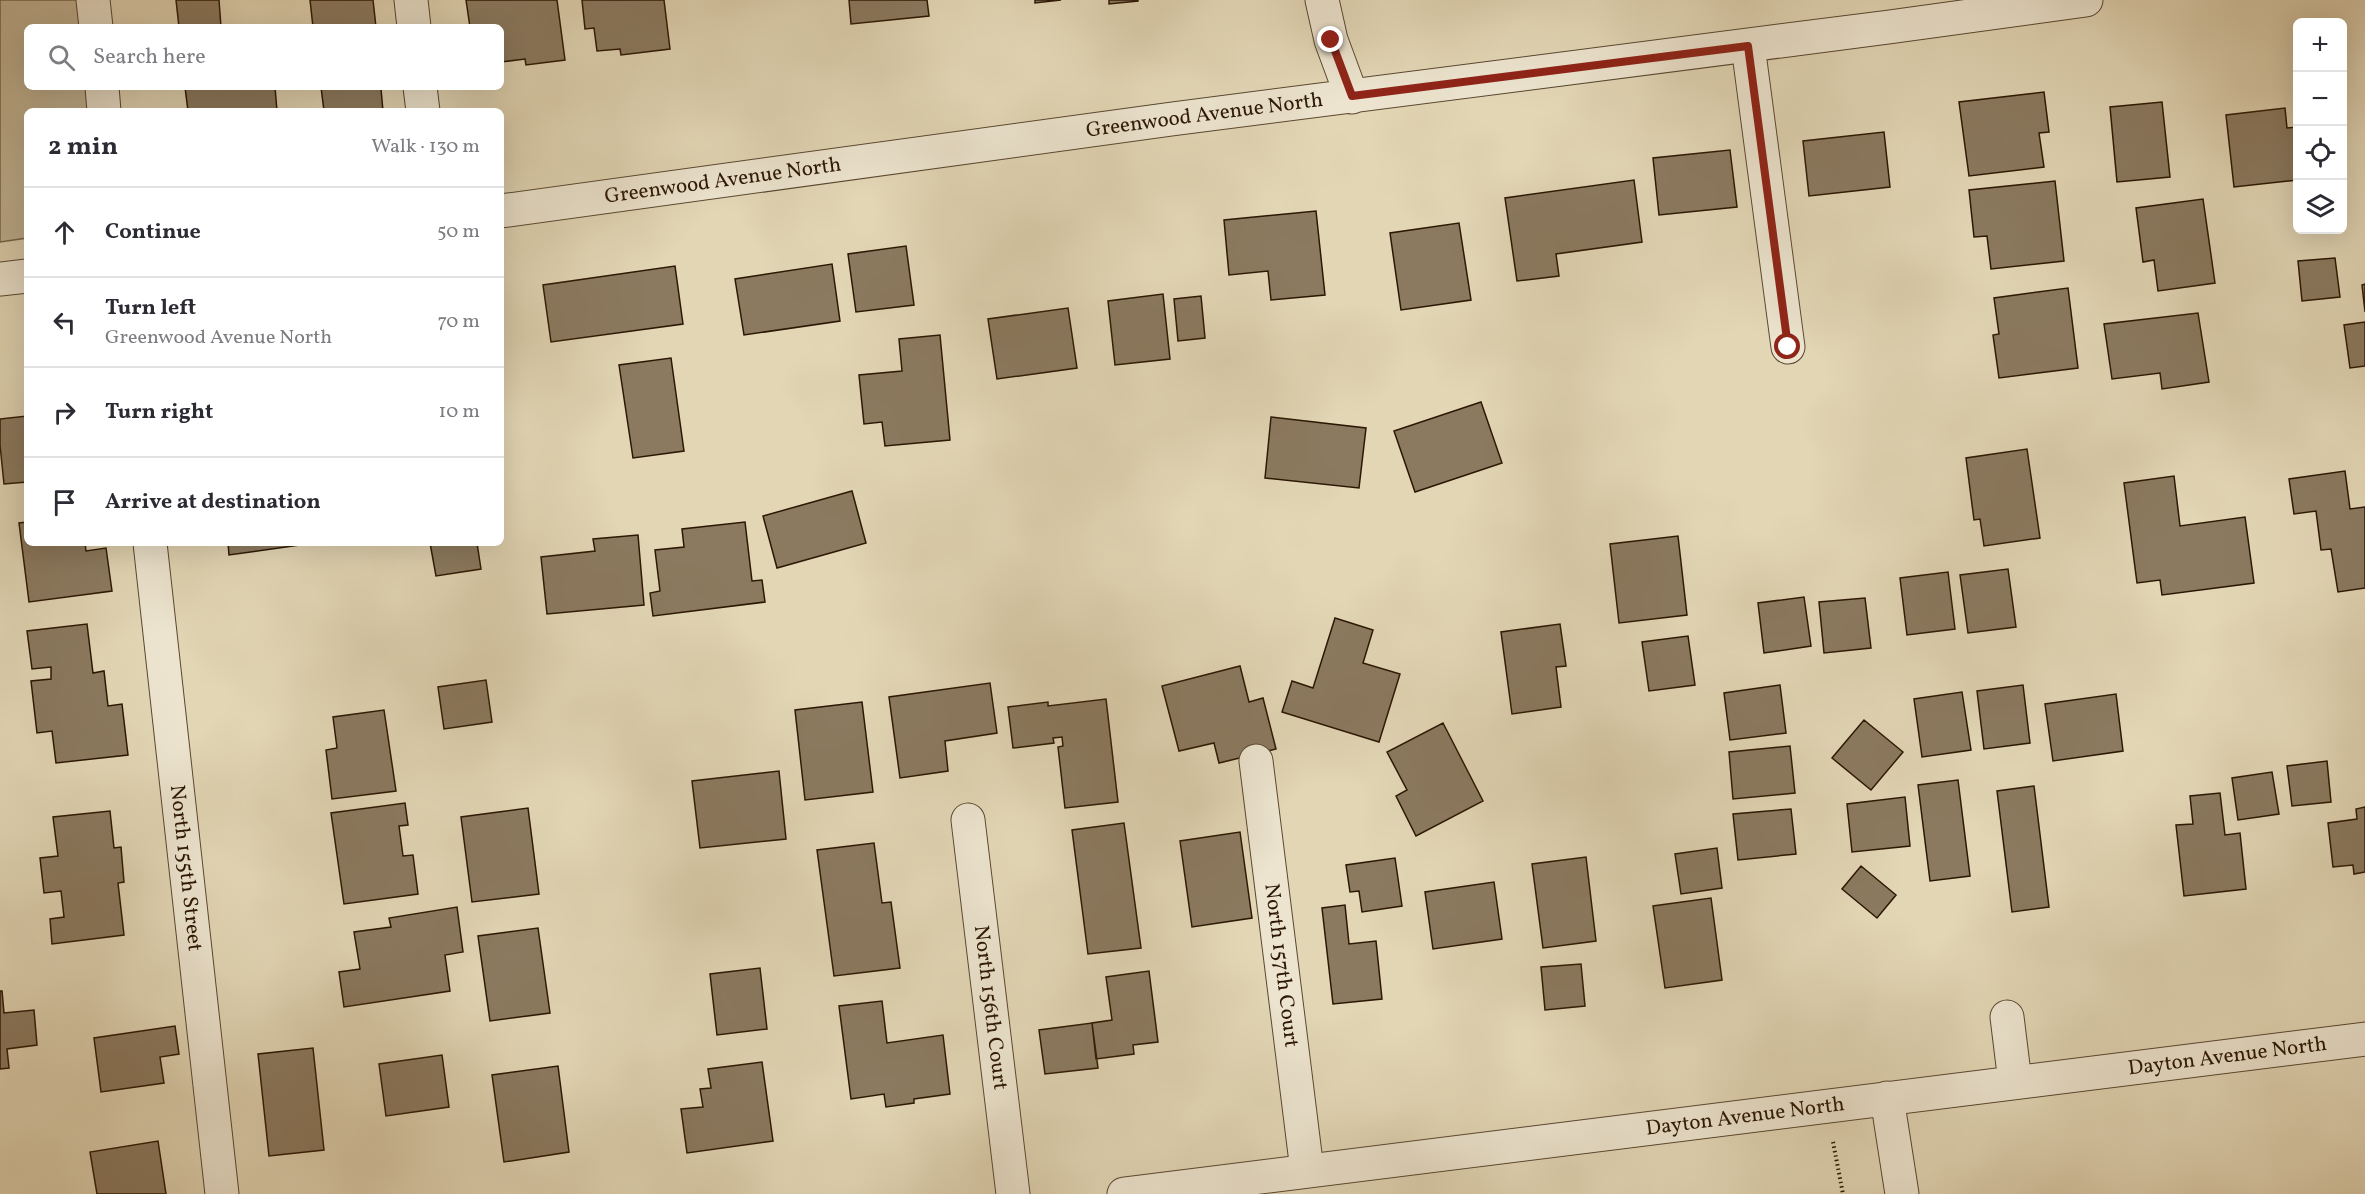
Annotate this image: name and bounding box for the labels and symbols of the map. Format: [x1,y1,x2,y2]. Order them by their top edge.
route end [1317,26,1343,52]
street label: Greenwood Avenue North [1084,85,1325,145]
street label: Greenwood Avenue North [603,150,843,211]
route start [1774,333,1800,359]
street label: North 155th Street [162,783,210,953]
street label: North 157th Court [1257,882,1306,1049]
street label: North 156th Court [966,924,1015,1092]
street label: Dayton Avenue North [2126,1029,2329,1083]
street label: Dayton Avenue North [1644,1090,1846,1143]

